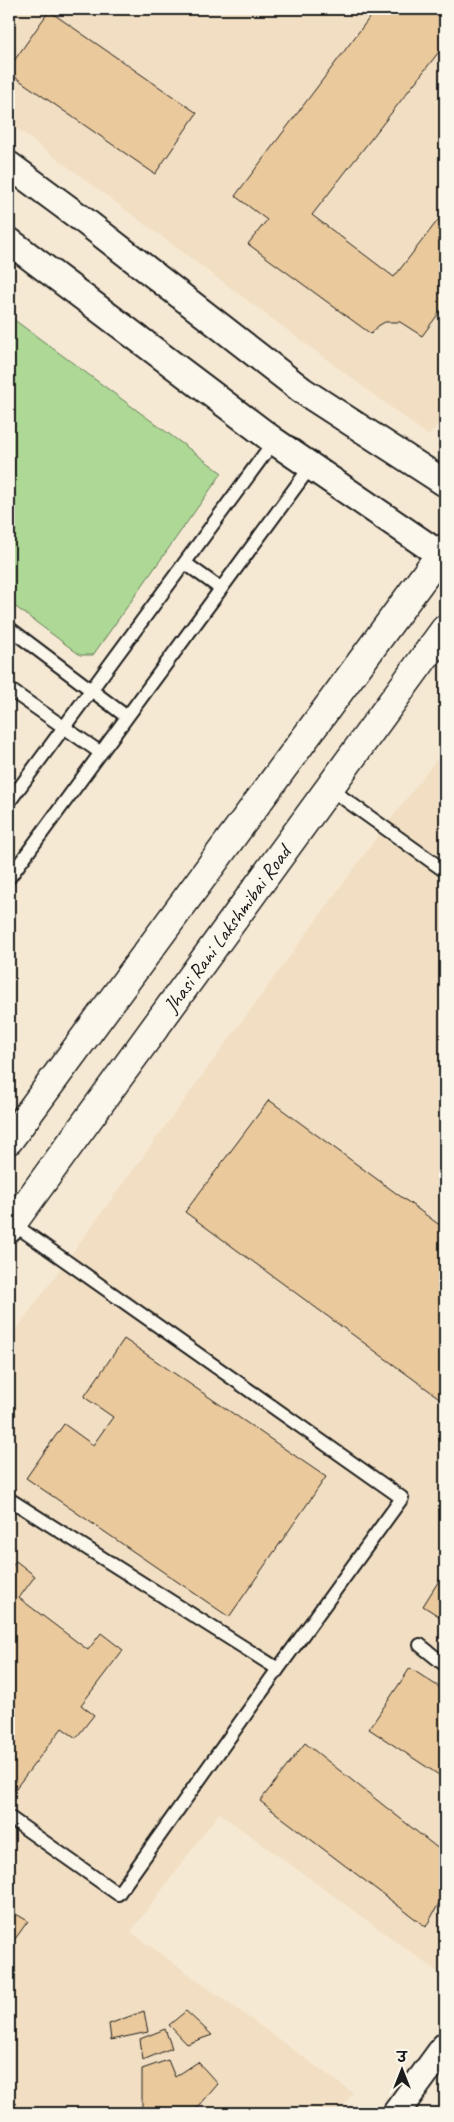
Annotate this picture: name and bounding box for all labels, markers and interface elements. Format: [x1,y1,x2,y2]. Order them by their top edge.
street label: Jhasi Rani Lakshmibai Road [157,837,298,1018]
north arrow [376,2044,426,2094]
text: उ [395,2049,408,2066]

